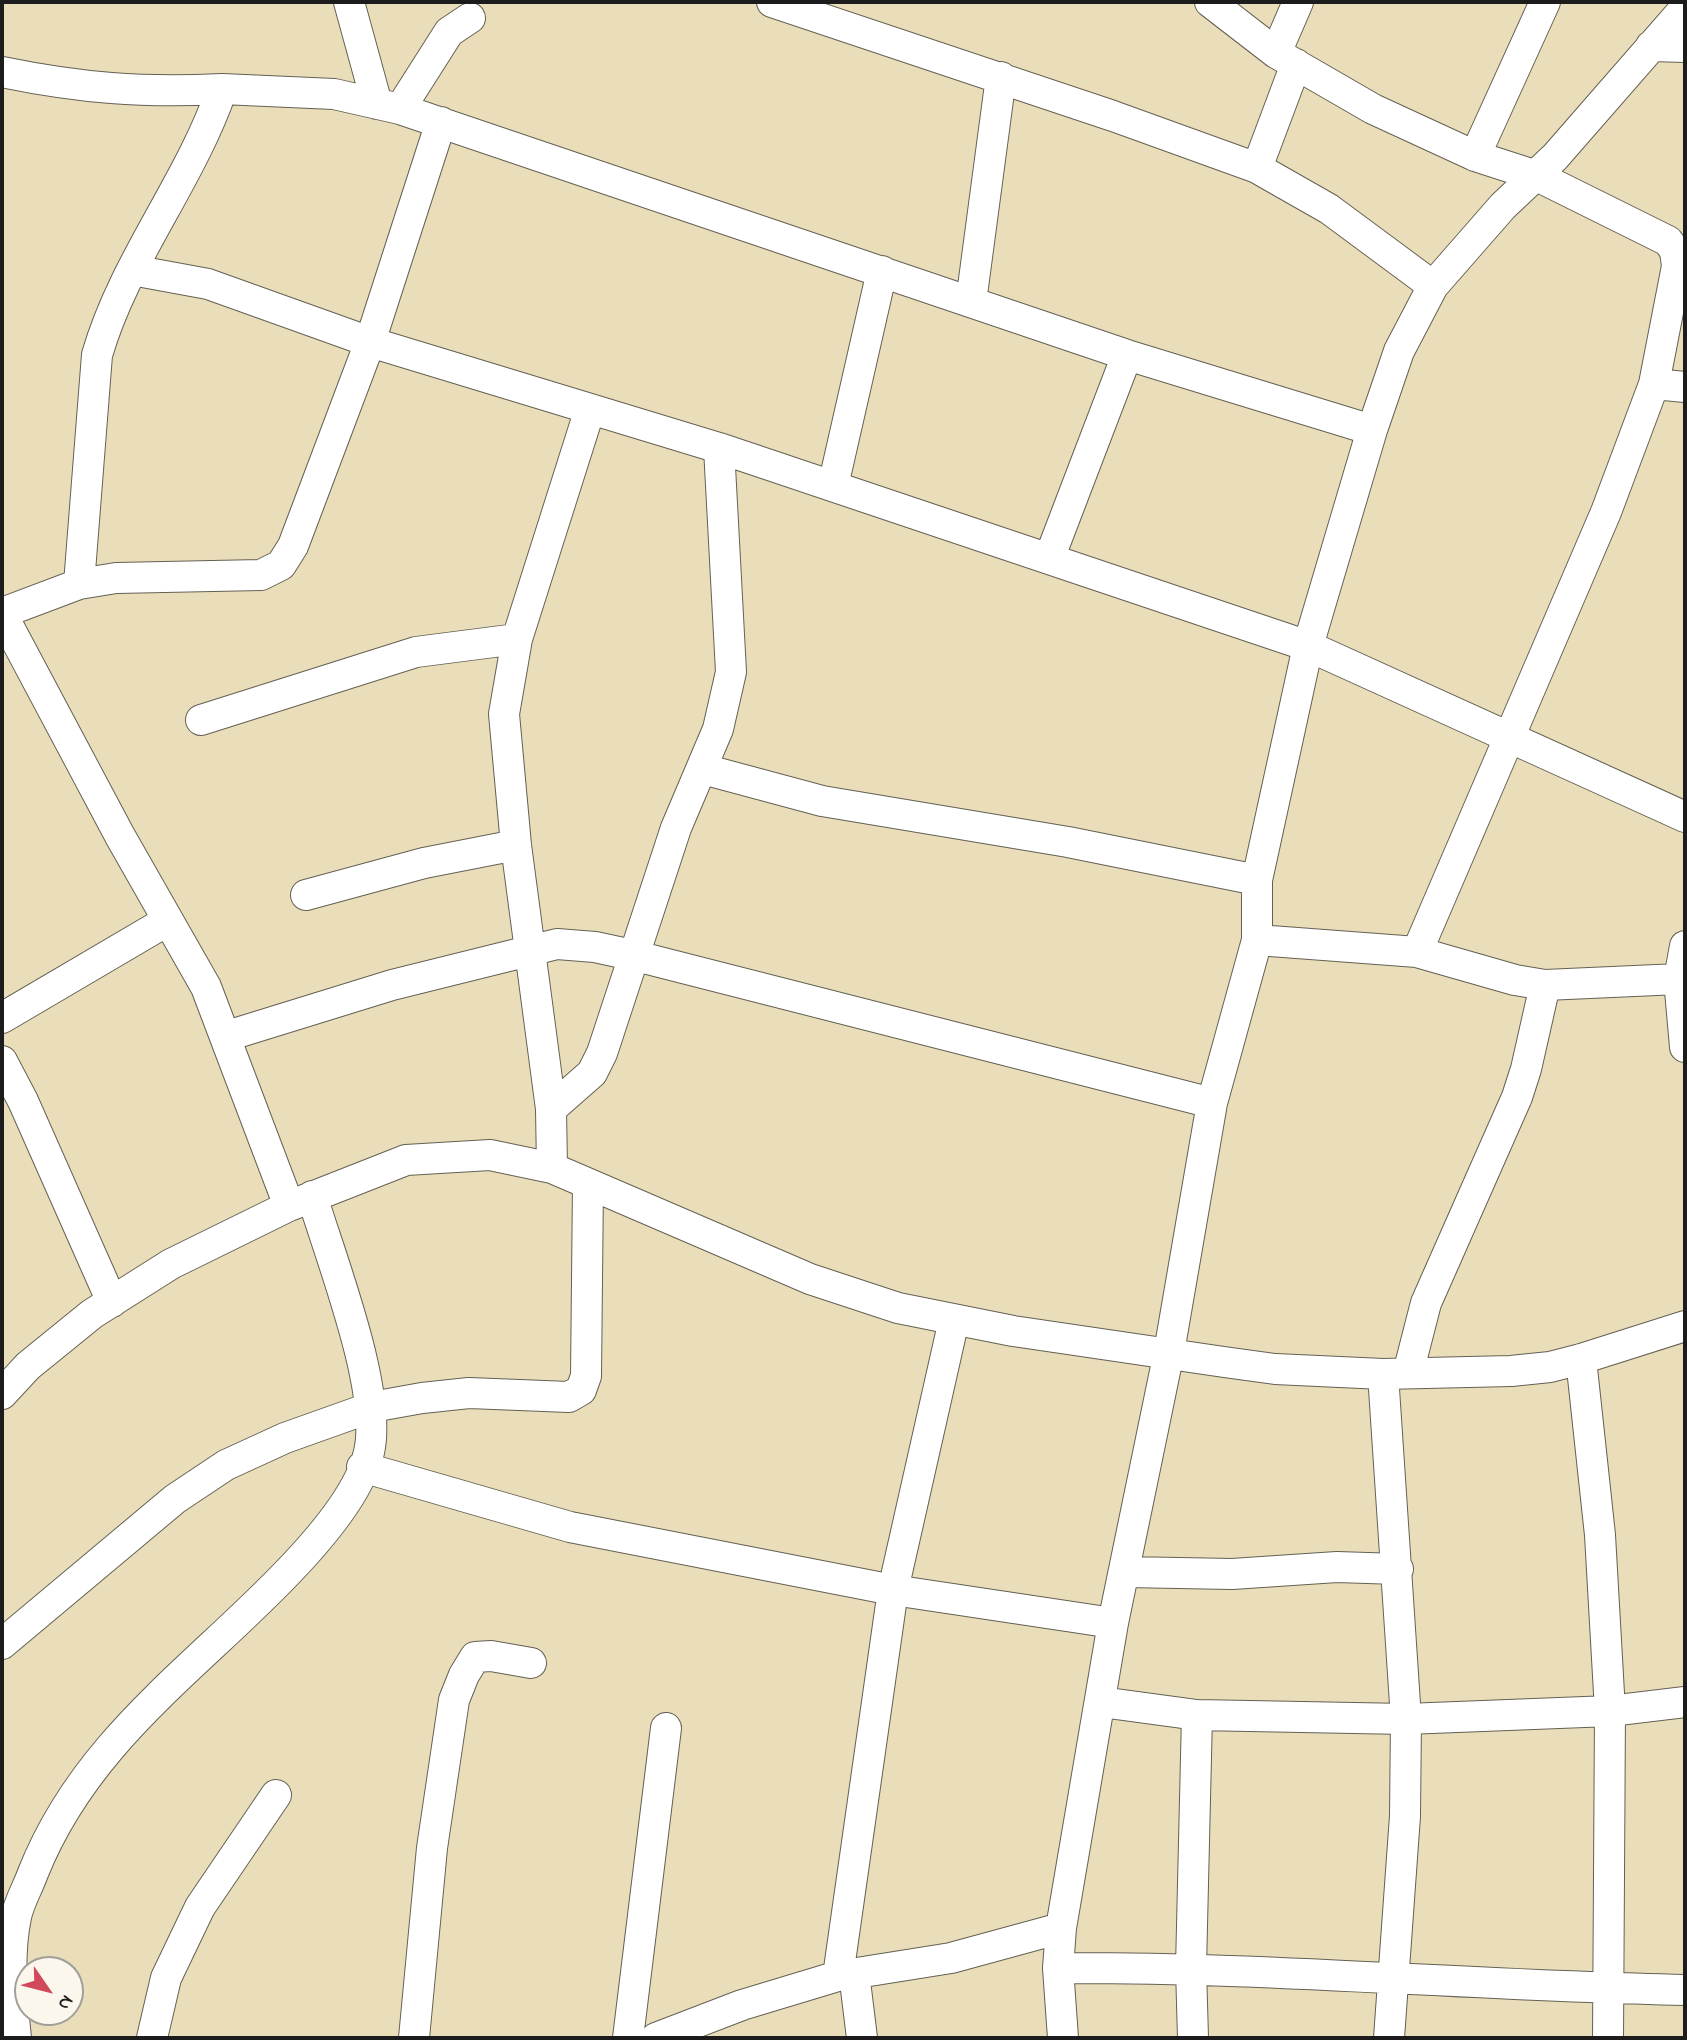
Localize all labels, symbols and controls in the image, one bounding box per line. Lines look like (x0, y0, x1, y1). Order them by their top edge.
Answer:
north arrow (14, 1956, 84, 2026)
text: N (50, 1989, 80, 2015)

